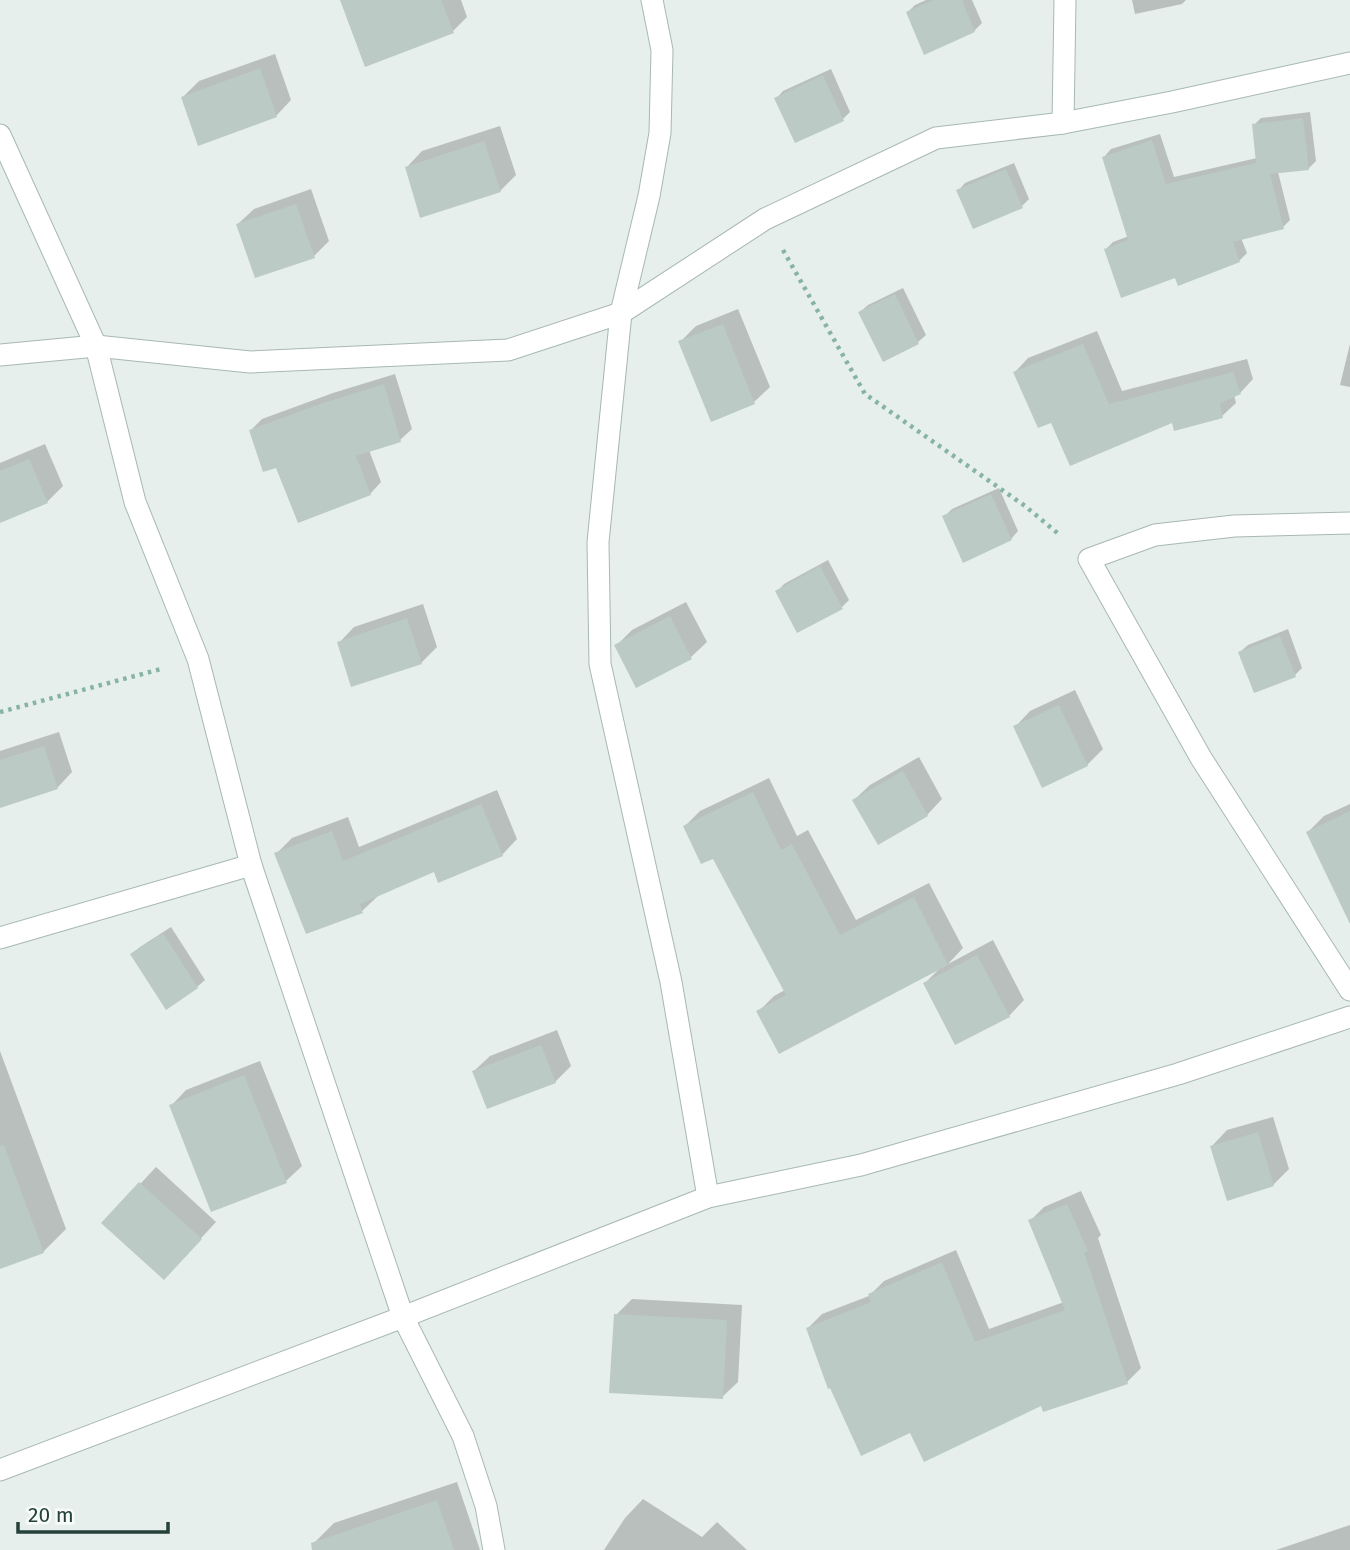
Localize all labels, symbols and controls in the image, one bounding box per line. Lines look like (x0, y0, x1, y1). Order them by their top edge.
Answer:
scale bar (18, 1490, 168, 1534)
text: 20 m (28, 1502, 74, 1528)

